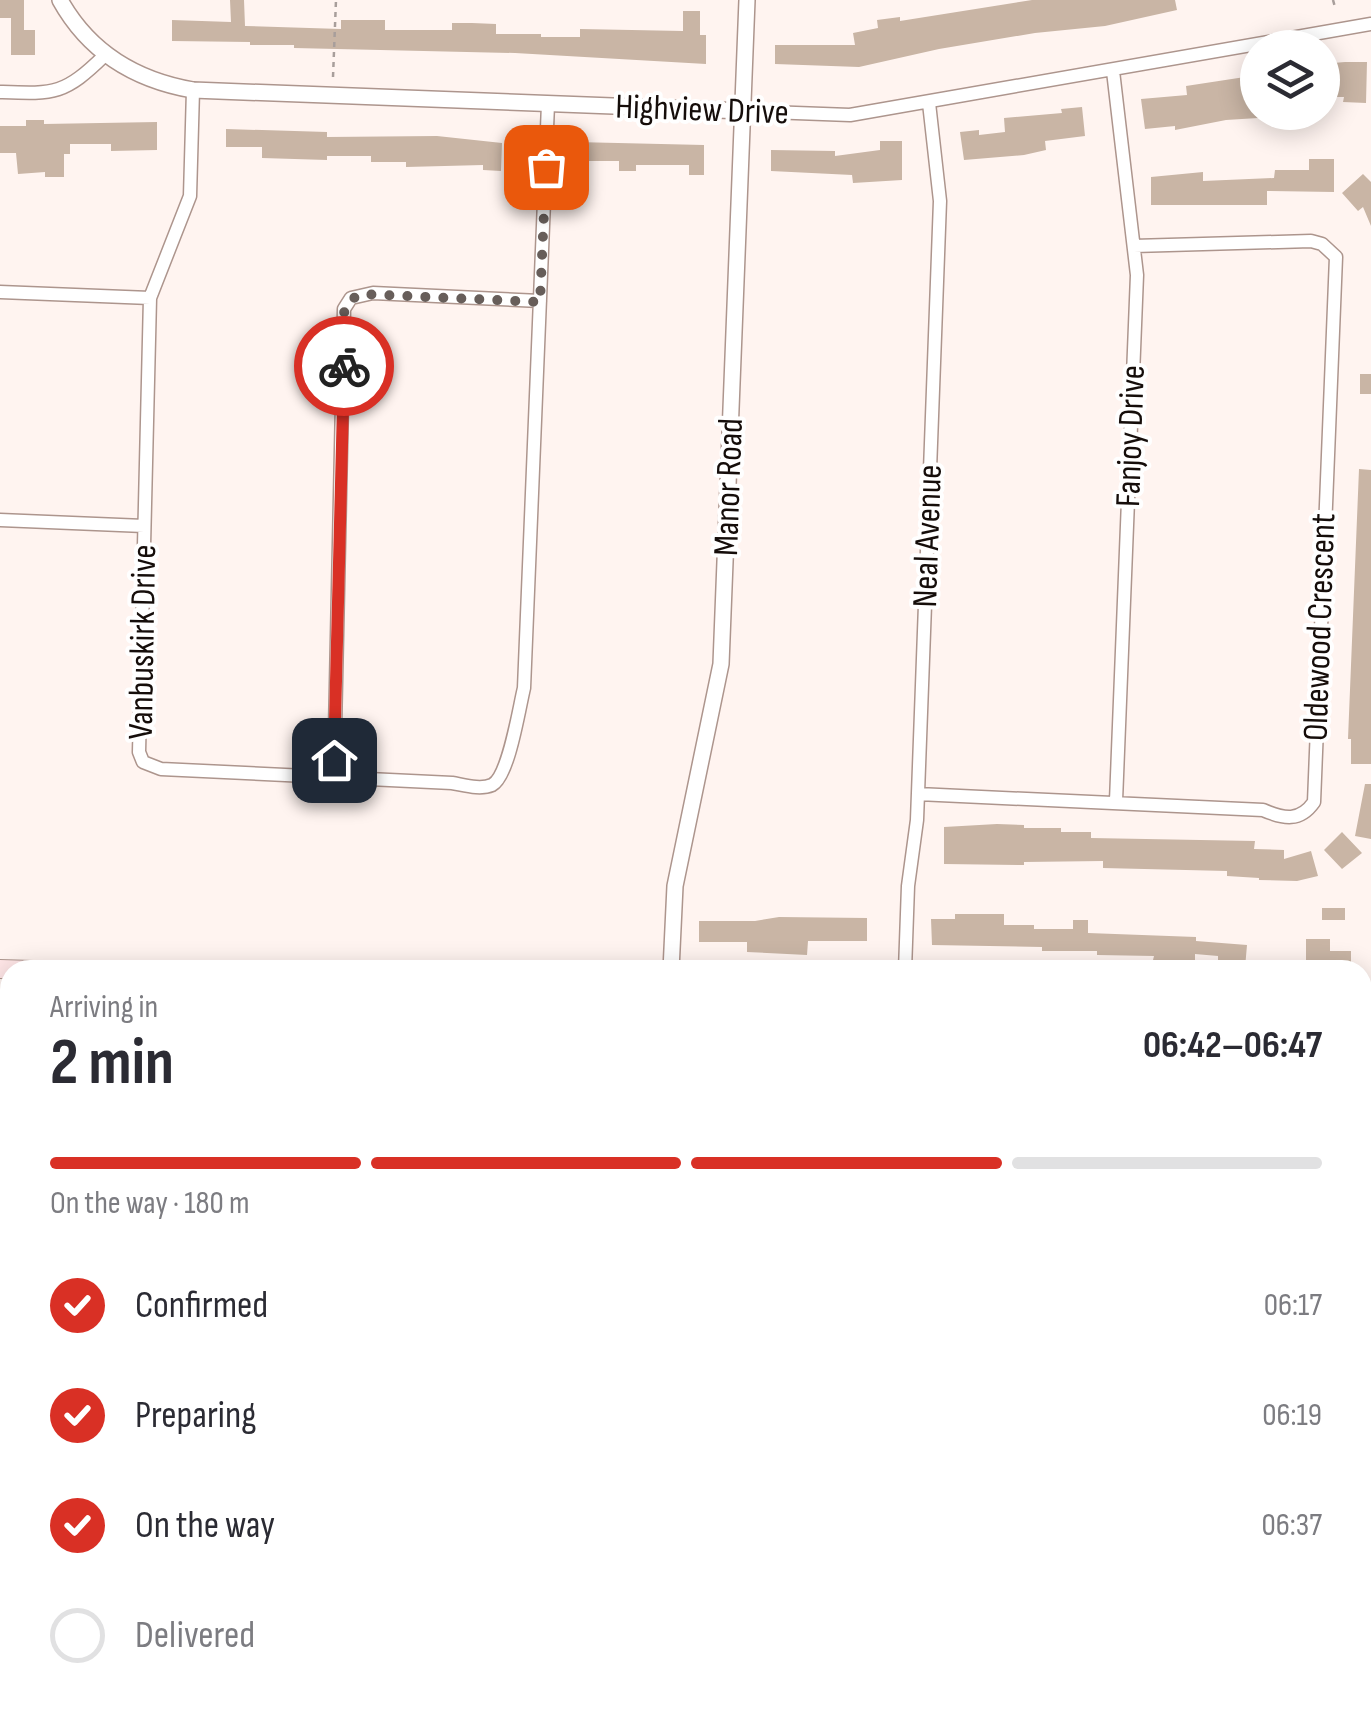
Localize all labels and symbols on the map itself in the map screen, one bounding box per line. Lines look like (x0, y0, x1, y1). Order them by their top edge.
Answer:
street label: Highview Drive (615, 85, 789, 135)
pin (504, 125, 589, 210)
courier (294, 316, 394, 416)
street label: Fanjoy Drive (1107, 364, 1155, 508)
street label: Manor Road (705, 417, 753, 557)
street label: Neal Avenue (904, 464, 952, 608)
street label: Oldewood Crescent (1295, 512, 1345, 742)
street label: Vanbuskirk Drive (120, 544, 166, 740)
pin (292, 718, 377, 803)

